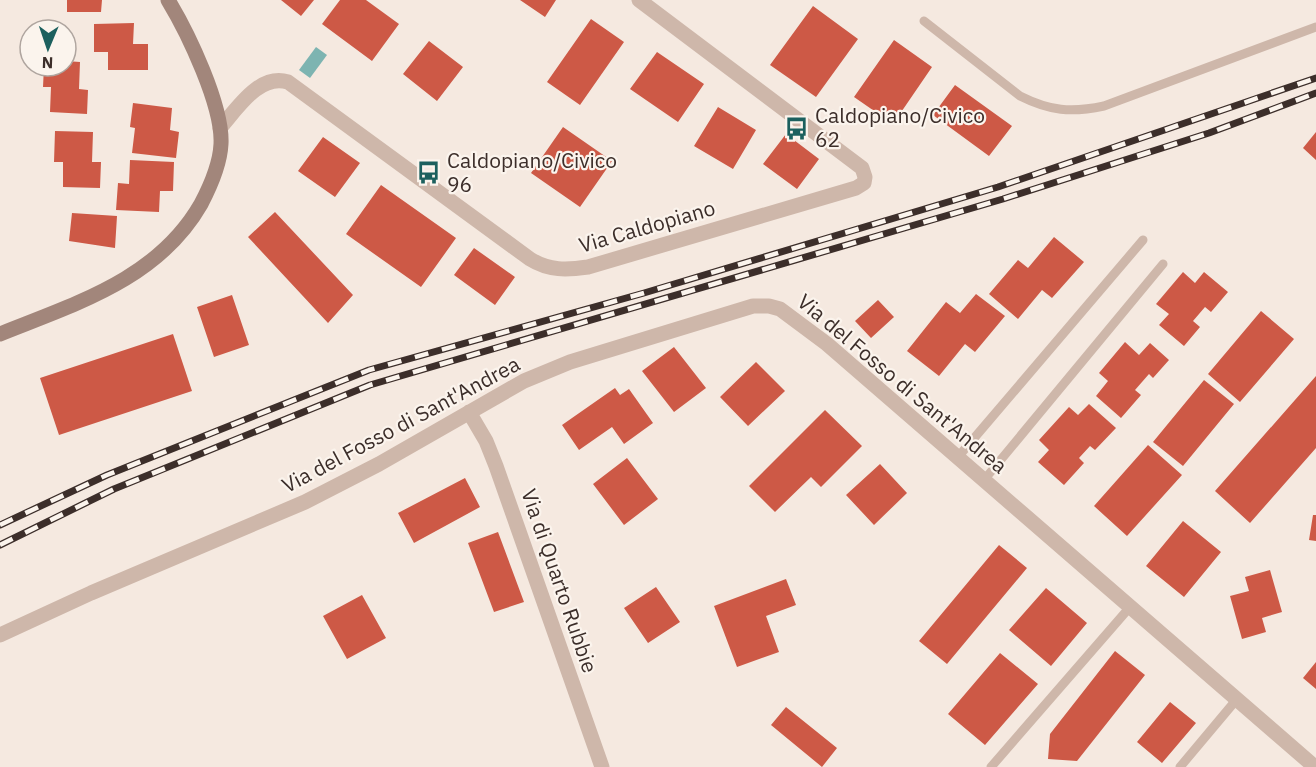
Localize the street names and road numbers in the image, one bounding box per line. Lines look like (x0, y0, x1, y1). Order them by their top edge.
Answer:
street label: Via Caldopiano (575, 193, 718, 259)
street label: Via del Fosso di Sant'Andrea (792, 287, 1013, 479)
street label: Via del Fosso di Sant'Andrea (277, 349, 524, 499)
street label: Via di Quarto Rubbie (515, 485, 605, 676)

